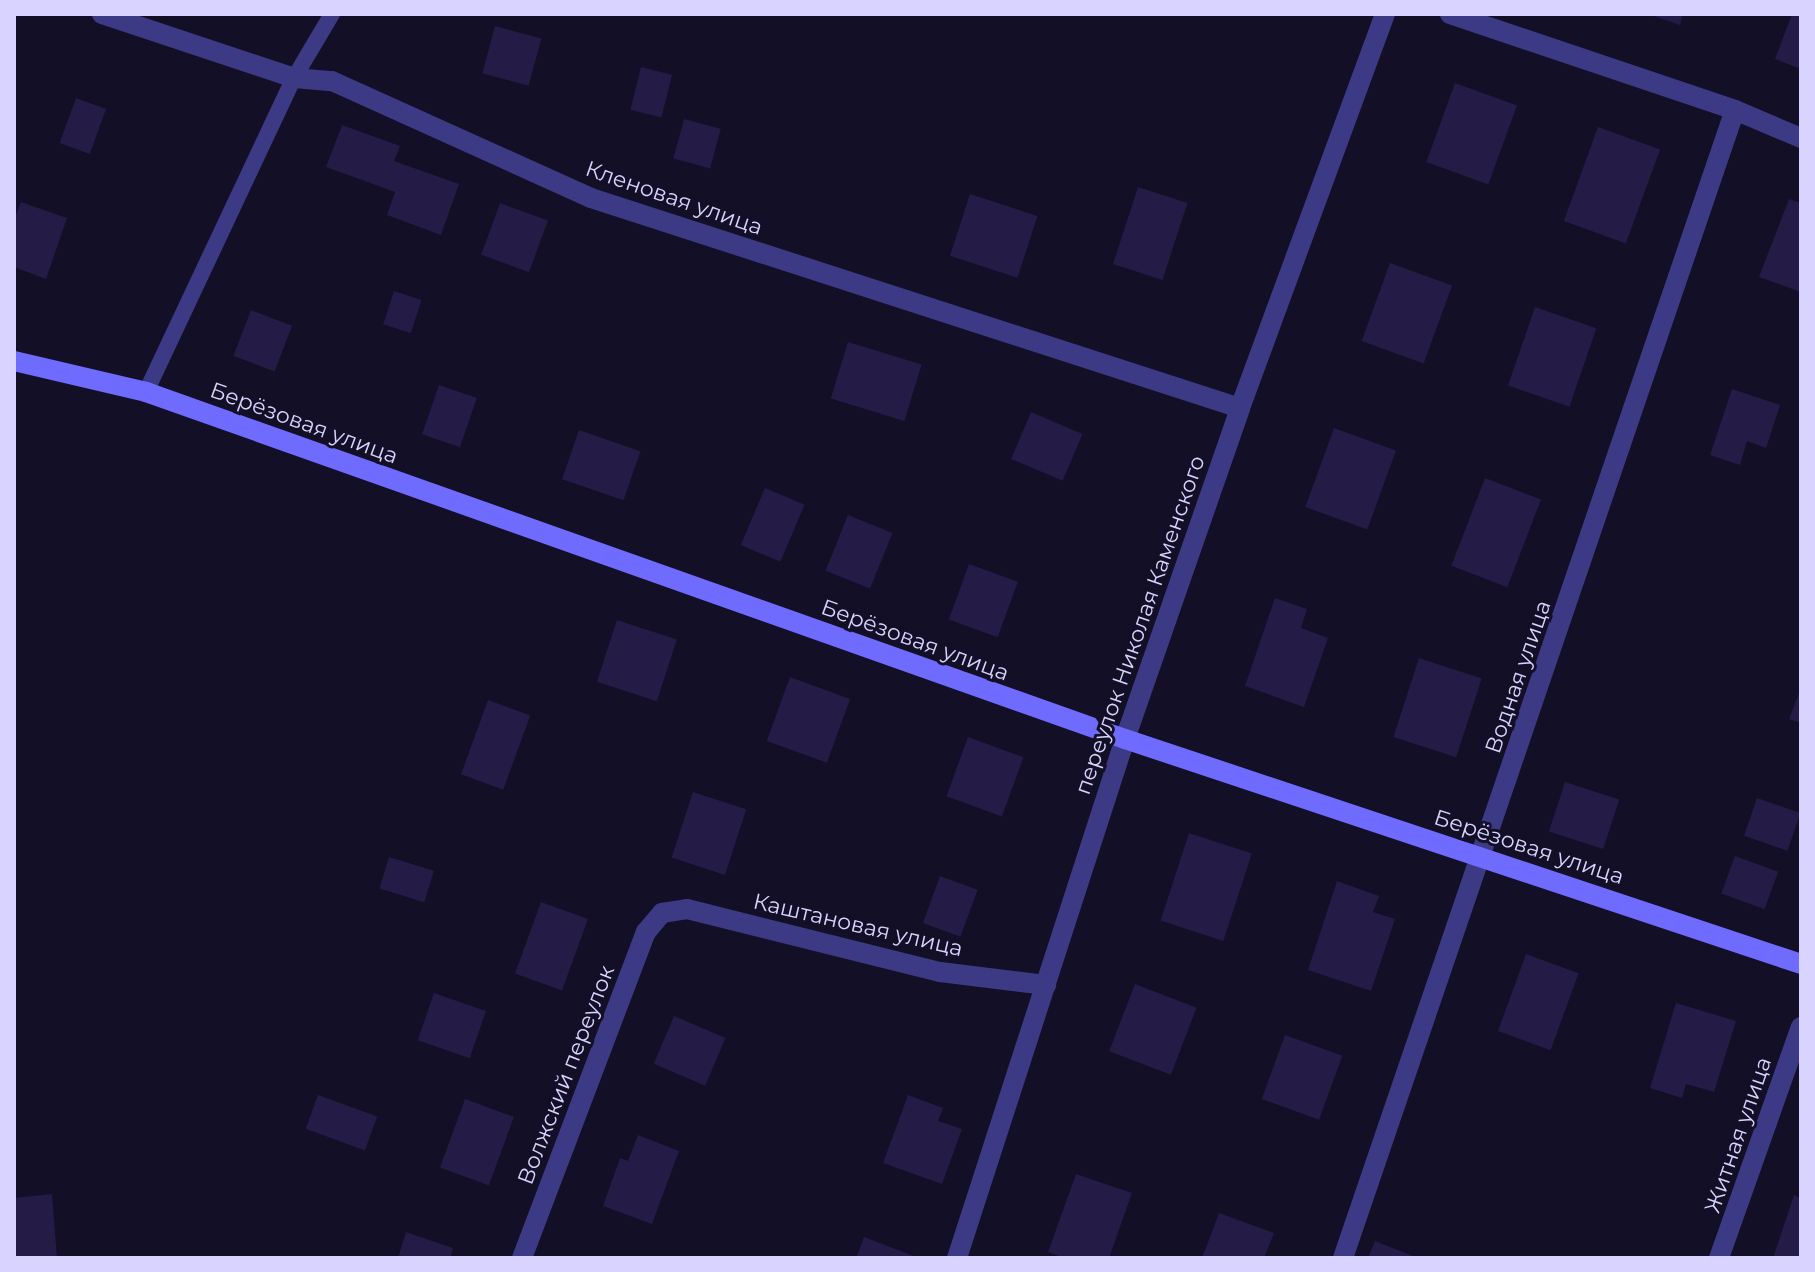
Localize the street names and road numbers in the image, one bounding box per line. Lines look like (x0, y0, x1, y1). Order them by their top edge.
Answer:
street label: Кленовая улица (582, 155, 766, 241)
street label: Берёзовая улица (206, 377, 402, 469)
street label: переулок Николая Каменского (1069, 452, 1211, 798)
street label: Берёзовая улица (817, 594, 1013, 686)
street label: Водная улица (1479, 597, 1557, 757)
street label: Берёзовая улица (1431, 804, 1627, 890)
street label: Каштановая улица (751, 888, 965, 962)
street label: Волжский переулок (512, 962, 620, 1188)
street label: Житная улица (1699, 1054, 1777, 1216)

